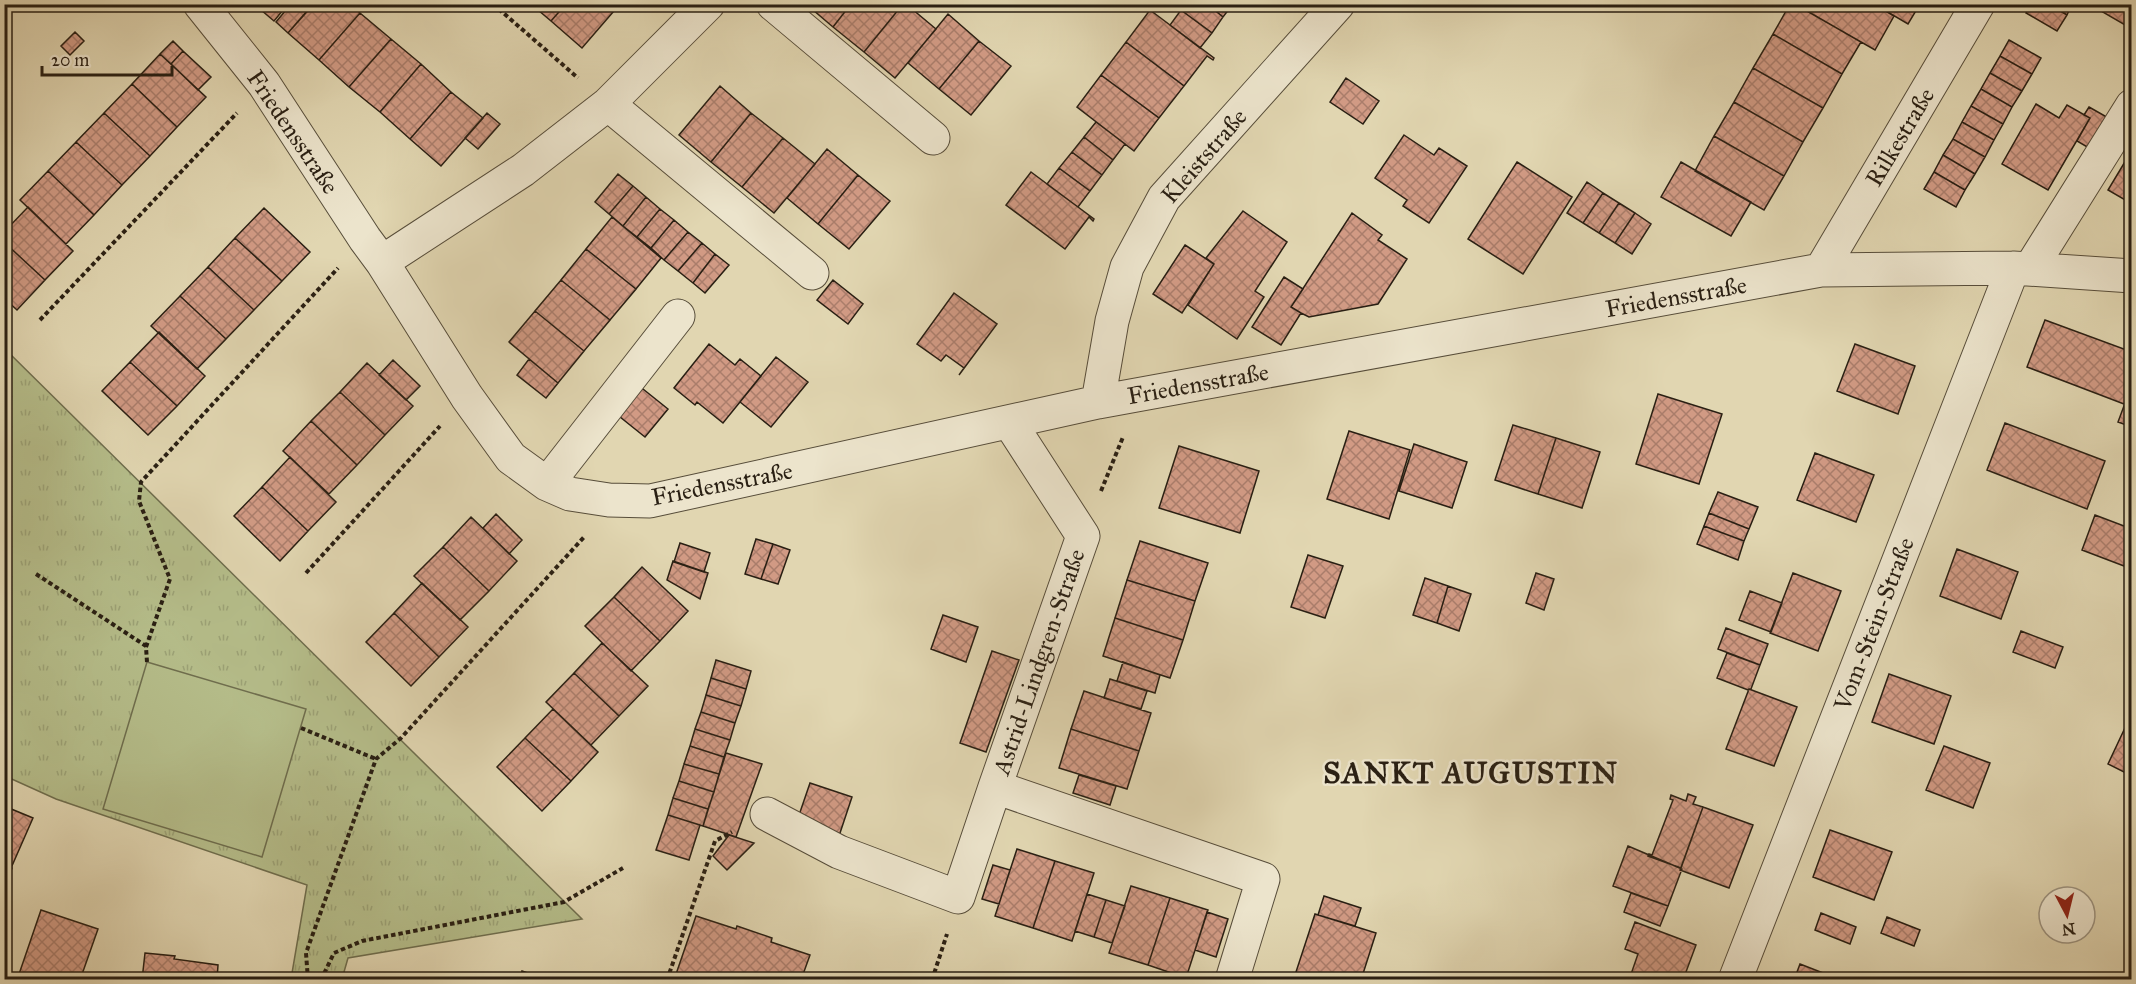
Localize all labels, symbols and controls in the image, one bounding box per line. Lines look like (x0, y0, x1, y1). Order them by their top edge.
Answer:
scale bar (42, 39, 172, 77)
text: 20 m (51, 49, 89, 71)
street label: Friedensstraße (241, 64, 345, 200)
street label: Rilkestraße (1859, 82, 1941, 192)
street label: Kleiststraße (1155, 102, 1253, 210)
street label: Friedensstraße (1603, 270, 1749, 324)
street label: Friedensstraße (1125, 357, 1271, 411)
street label: Friedensstraße (649, 456, 795, 512)
street label: Vom-Stein-Straße (1827, 533, 1921, 716)
street label: Astrid-Lindgren-Straße (986, 545, 1092, 780)
district label: SANKT AUGUSTIN (1323, 755, 1619, 791)
north arrow (2037, 885, 2097, 945)
text: N (2060, 919, 2077, 940)

